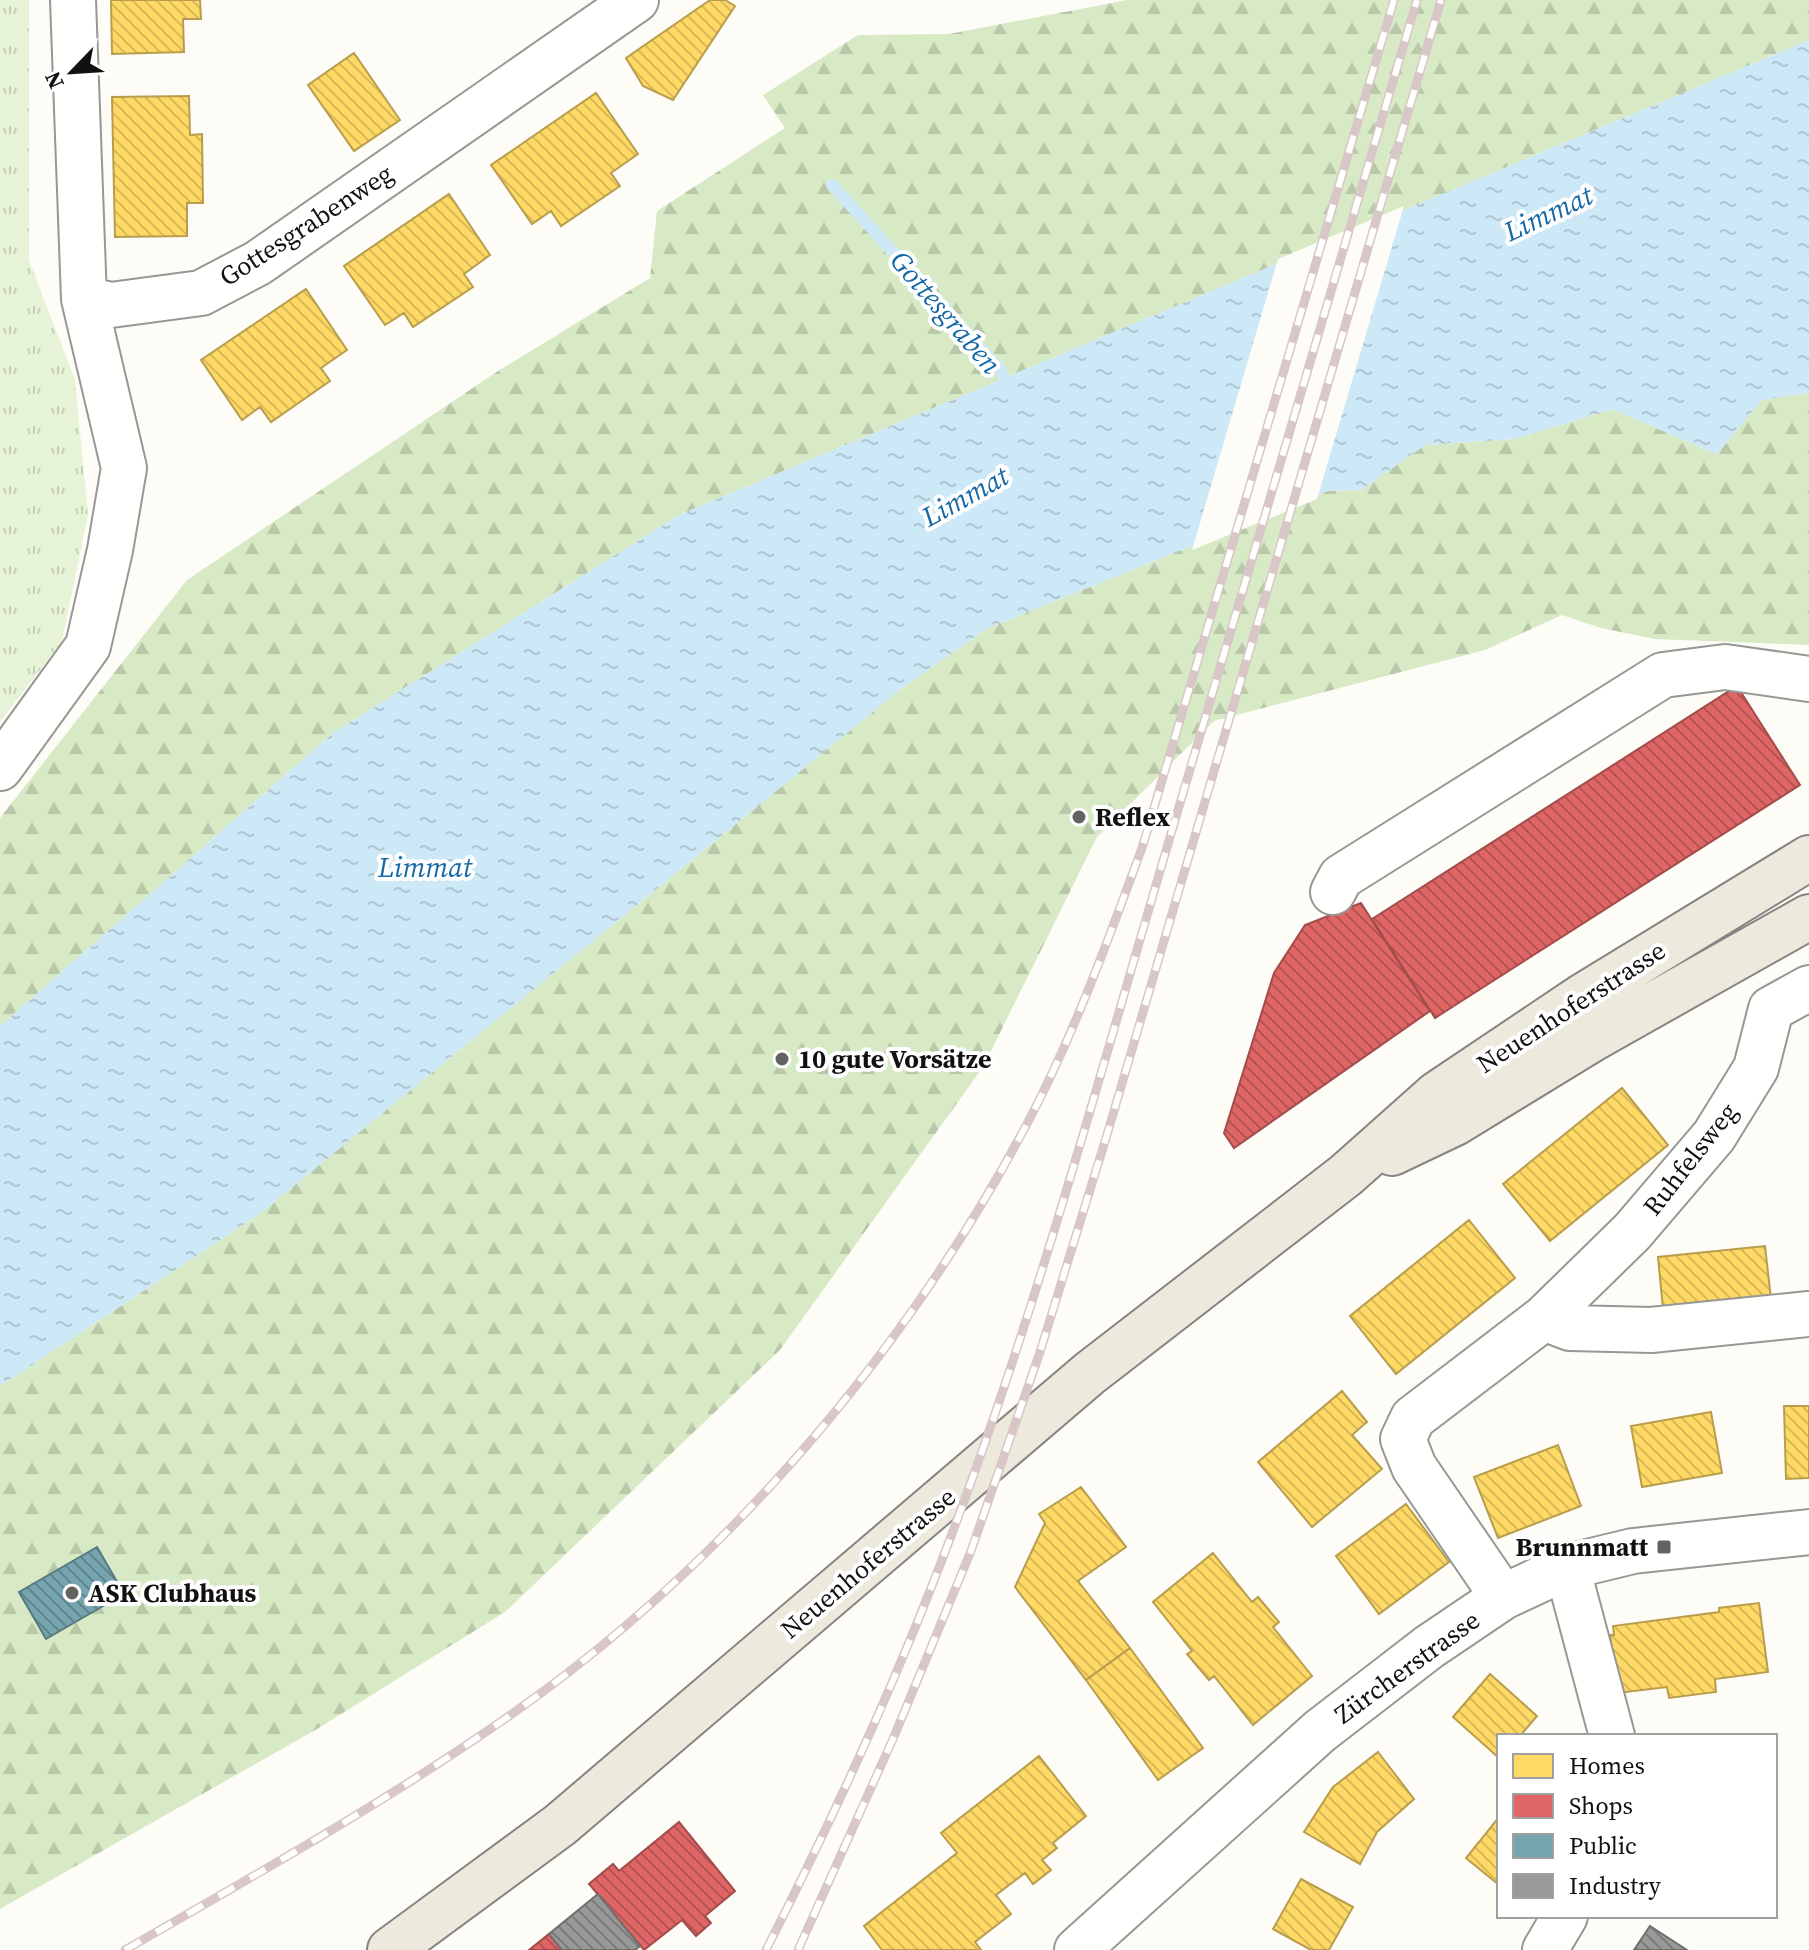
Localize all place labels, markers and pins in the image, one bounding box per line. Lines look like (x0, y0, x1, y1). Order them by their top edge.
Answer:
place label: Reflex (1095, 799, 1171, 835)
marker: Reflex (1070, 808, 1088, 826)
place label: 10 gute Vorsätze (798, 1041, 991, 1077)
marker: 10 gute Vorsätze (773, 1050, 791, 1068)
place label: Brunnmatt (1515, 1529, 1649, 1565)
marker: Brunnmatt (1655, 1538, 1673, 1556)
place label: ASK Clubhaus (88, 1575, 257, 1611)
marker: ASK Clubhaus (63, 1584, 81, 1602)

